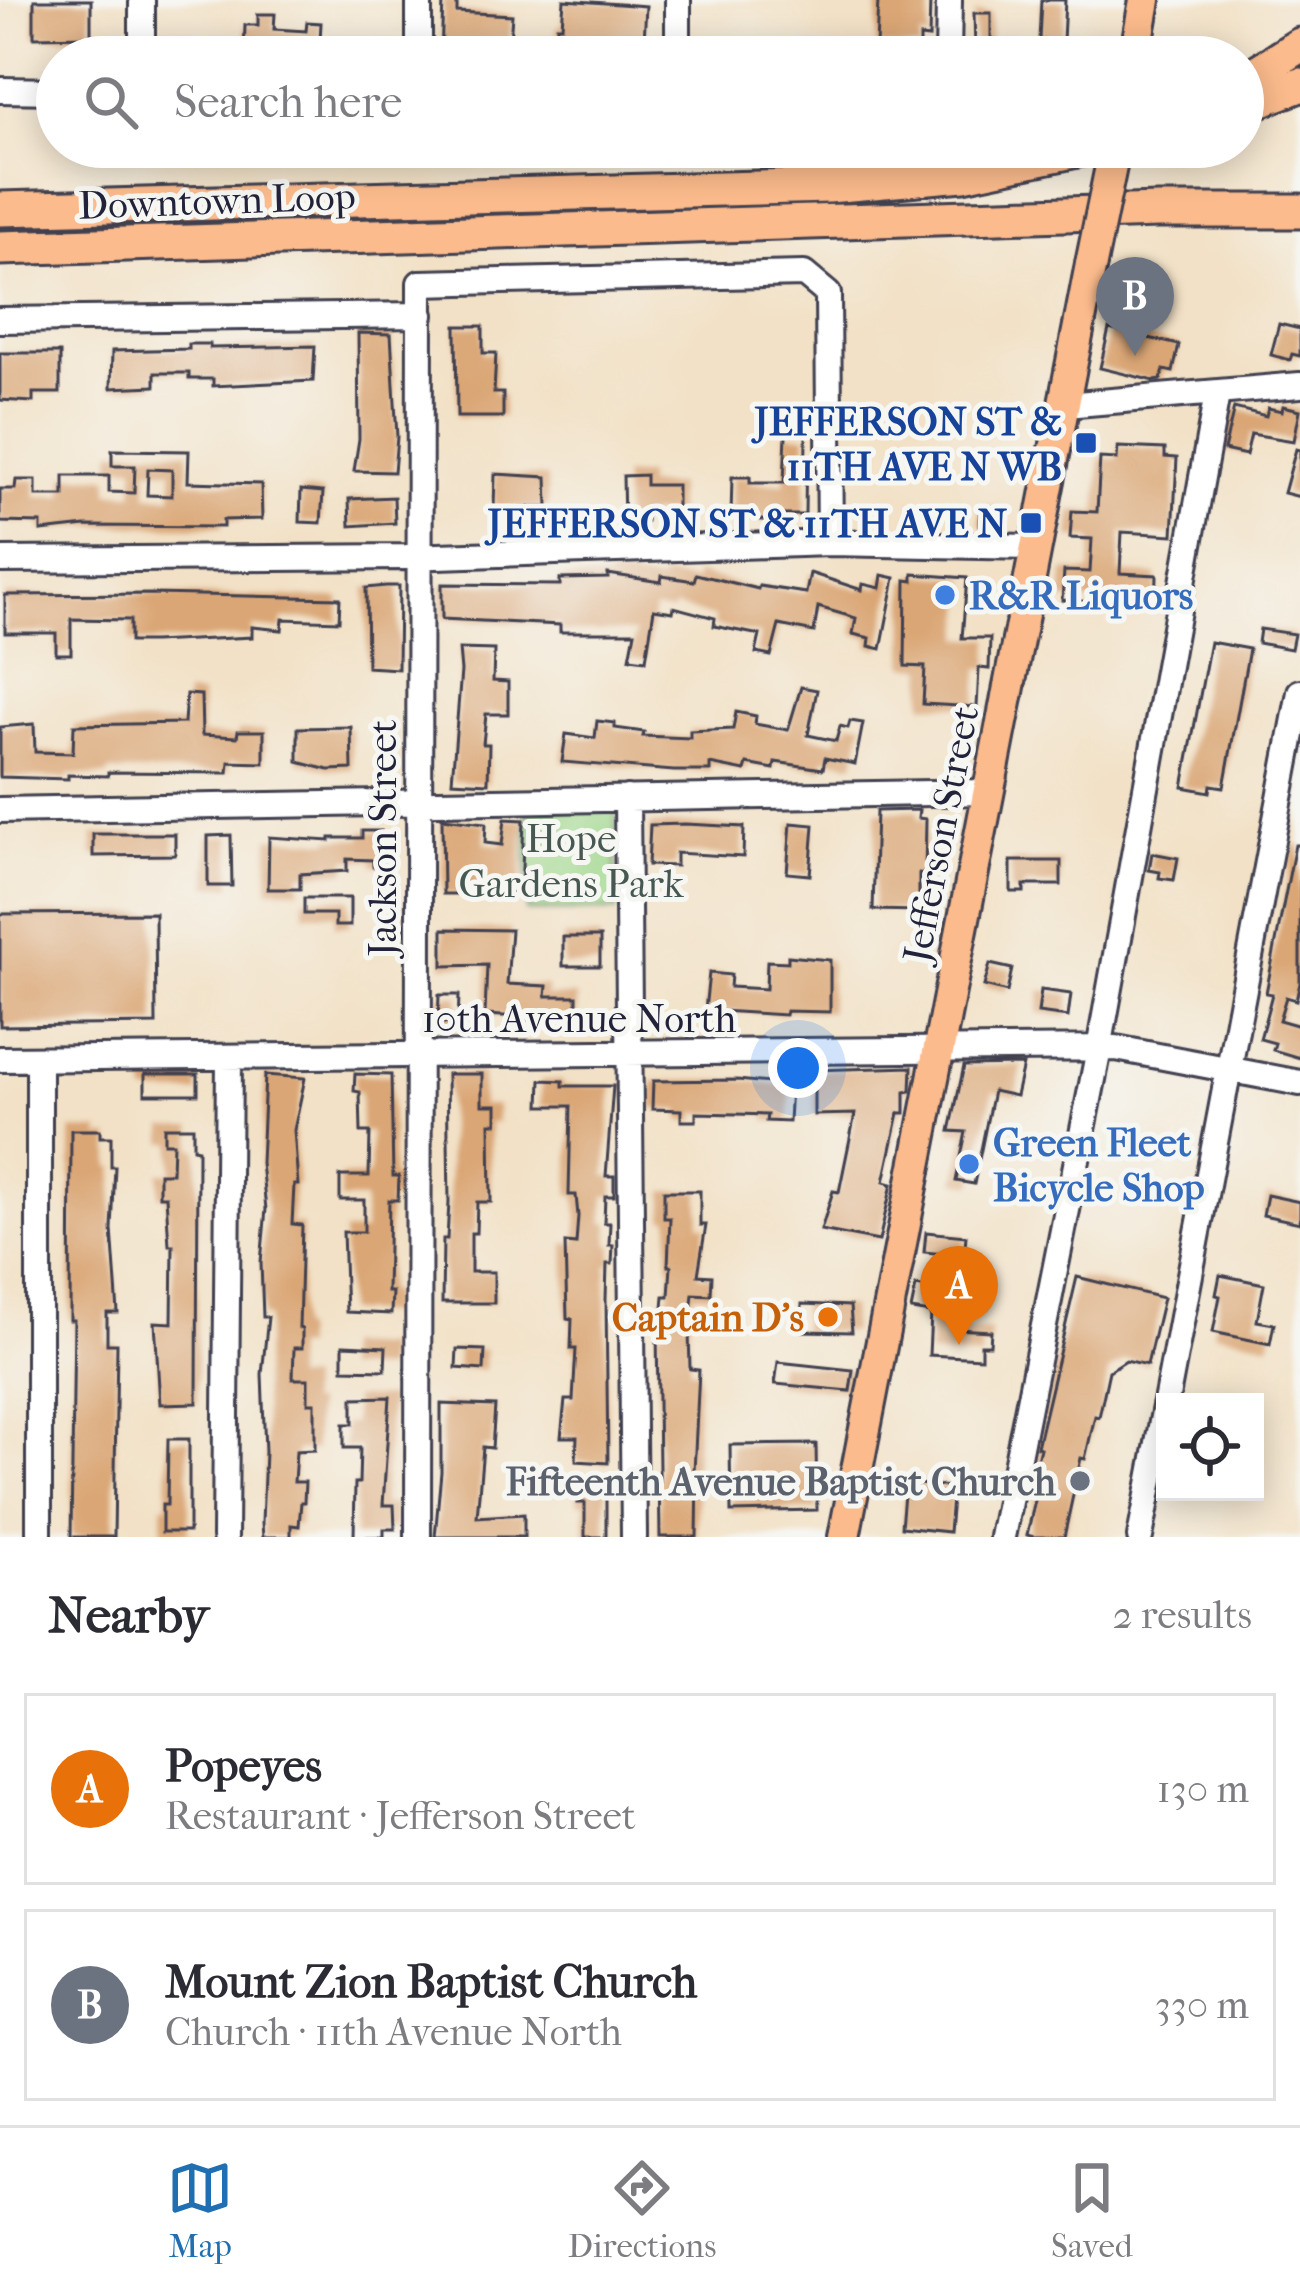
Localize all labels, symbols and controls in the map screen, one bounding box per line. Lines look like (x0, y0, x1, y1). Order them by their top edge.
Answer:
search box (36, 36, 1264, 168)
icon: search (78, 69, 144, 135)
text: Search here (174, 76, 402, 129)
street label: Downtown Loop (78, 173, 357, 229)
pin: B (1096, 257, 1174, 356)
place label: JEFFERSON ST & 11TH AVE N WB (750, 399, 1062, 490)
marker: JEFFERSON ST & 11TH AVE N WB (1073, 430, 1099, 456)
place label: JEFFERSON ST & 11TH AVE N (484, 501, 1007, 547)
marker: JEFFERSON ST & 11TH AVE N (1018, 510, 1044, 536)
place label: R&R Liquors (969, 573, 1193, 619)
marker: R&R Liquors (932, 582, 958, 608)
street label: Jefferson Street (893, 702, 988, 969)
street label: Jackson Street (360, 720, 406, 959)
park label: Hope Gardens Park (458, 816, 685, 907)
street label: 10th Avenue North (422, 996, 736, 1042)
your location (768, 1038, 828, 1098)
place label: Green Fleet Bicycle Shop (993, 1120, 1205, 1211)
marker: Green Fleet Bicycle Shop (956, 1151, 982, 1177)
pin: A (920, 1246, 998, 1345)
place label: Captain D's (612, 1295, 804, 1341)
marker: Captain D's (815, 1304, 841, 1330)
map controls (1156, 1393, 1264, 1501)
button: locate (1156, 1393, 1264, 1501)
place label: Fifteenth Avenue Baptist Church (506, 1459, 1057, 1505)
marker: Fifteenth Avenue Baptist Church (1067, 1468, 1093, 1494)
text: Nearby (48, 1585, 209, 1645)
text: 2 results (1113, 1592, 1252, 1638)
text: Popeyes (165, 1740, 322, 1793)
text: A (77, 1766, 103, 1812)
text: 130 m (1157, 1766, 1249, 1812)
text: Restaurant · Jefferson Street (165, 1793, 636, 1839)
text: Mount Zion Baptist Church (165, 1956, 697, 2009)
text: B (77, 1982, 103, 2028)
text: 330 m (1155, 1982, 1249, 2028)
text: Church · 11th Avenue North (165, 2009, 622, 2055)
tab: Map (167, 2155, 233, 2266)
tab: Directions (568, 2155, 716, 2266)
tab: Saved (1051, 2155, 1133, 2266)

